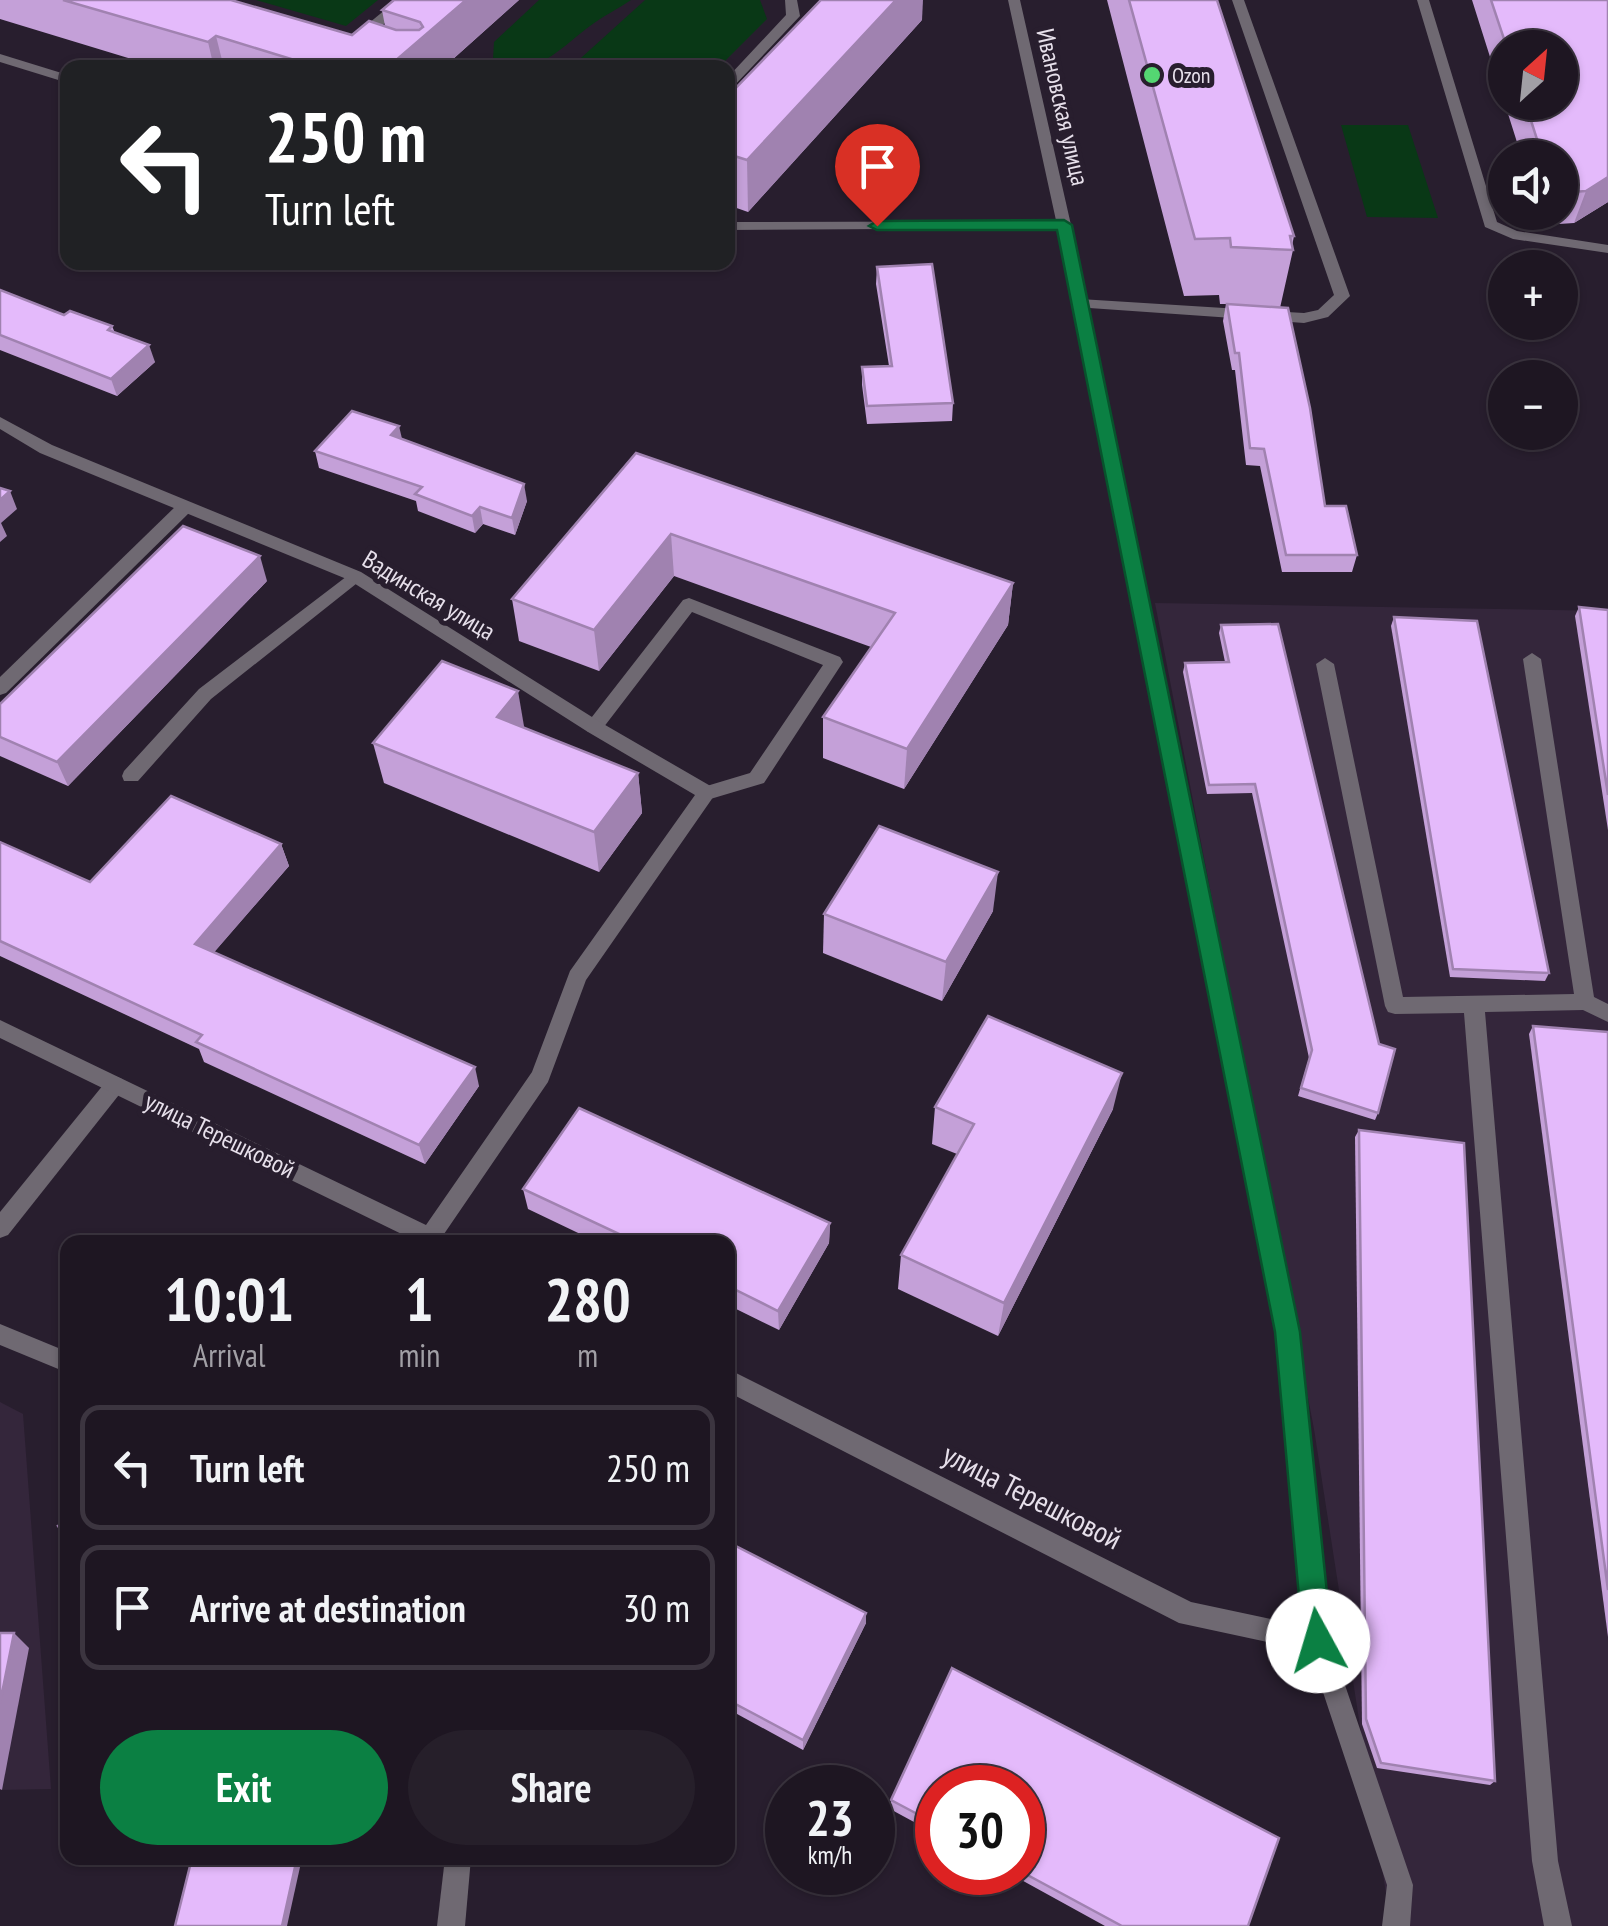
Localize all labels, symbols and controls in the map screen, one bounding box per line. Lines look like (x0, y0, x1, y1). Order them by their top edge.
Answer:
street label: Ивановская улица (1029, 25, 1097, 189)
north arrow (1488, 30, 1578, 120)
map controls (1488, 30, 1578, 450)
place label: Ozon (1172, 61, 1211, 89)
marker: Ozon (1141, 64, 1163, 86)
text: 250 m (265, 91, 426, 181)
icon: left (100, 100, 230, 230)
pin (835, 124, 920, 227)
icon: arrive (850, 139, 905, 194)
button: sound (1488, 140, 1578, 230)
text: Turn left (265, 179, 395, 237)
button: + (1488, 250, 1578, 340)
button: − (1488, 360, 1578, 450)
street label: Вадинская улица (357, 543, 501, 647)
street label: улица Терешковой (140, 1085, 300, 1185)
text: 10:01 (164, 1260, 294, 1338)
text: 1 (405, 1260, 434, 1338)
text: 280 (545, 1260, 631, 1338)
text: Arrival (193, 1334, 265, 1376)
text: min (398, 1334, 440, 1376)
text: m (577, 1334, 598, 1376)
street label: улица Терешковой (937, 1434, 1129, 1557)
icon: left (105, 1440, 160, 1495)
text: Turn left (190, 1443, 304, 1492)
text: 250 m (606, 1443, 690, 1492)
icon: arrive (105, 1580, 160, 1635)
text: Arrive at destination (190, 1583, 466, 1632)
text: 30 m (623, 1583, 690, 1632)
position arrow (1266, 1589, 1370, 1693)
button: Exit (100, 1730, 388, 1845)
button: Share (408, 1730, 695, 1845)
speed limit sign: 30 (915, 1765, 1045, 1895)
text: 23 (806, 1785, 854, 1850)
text: km/h (808, 1839, 852, 1871)

